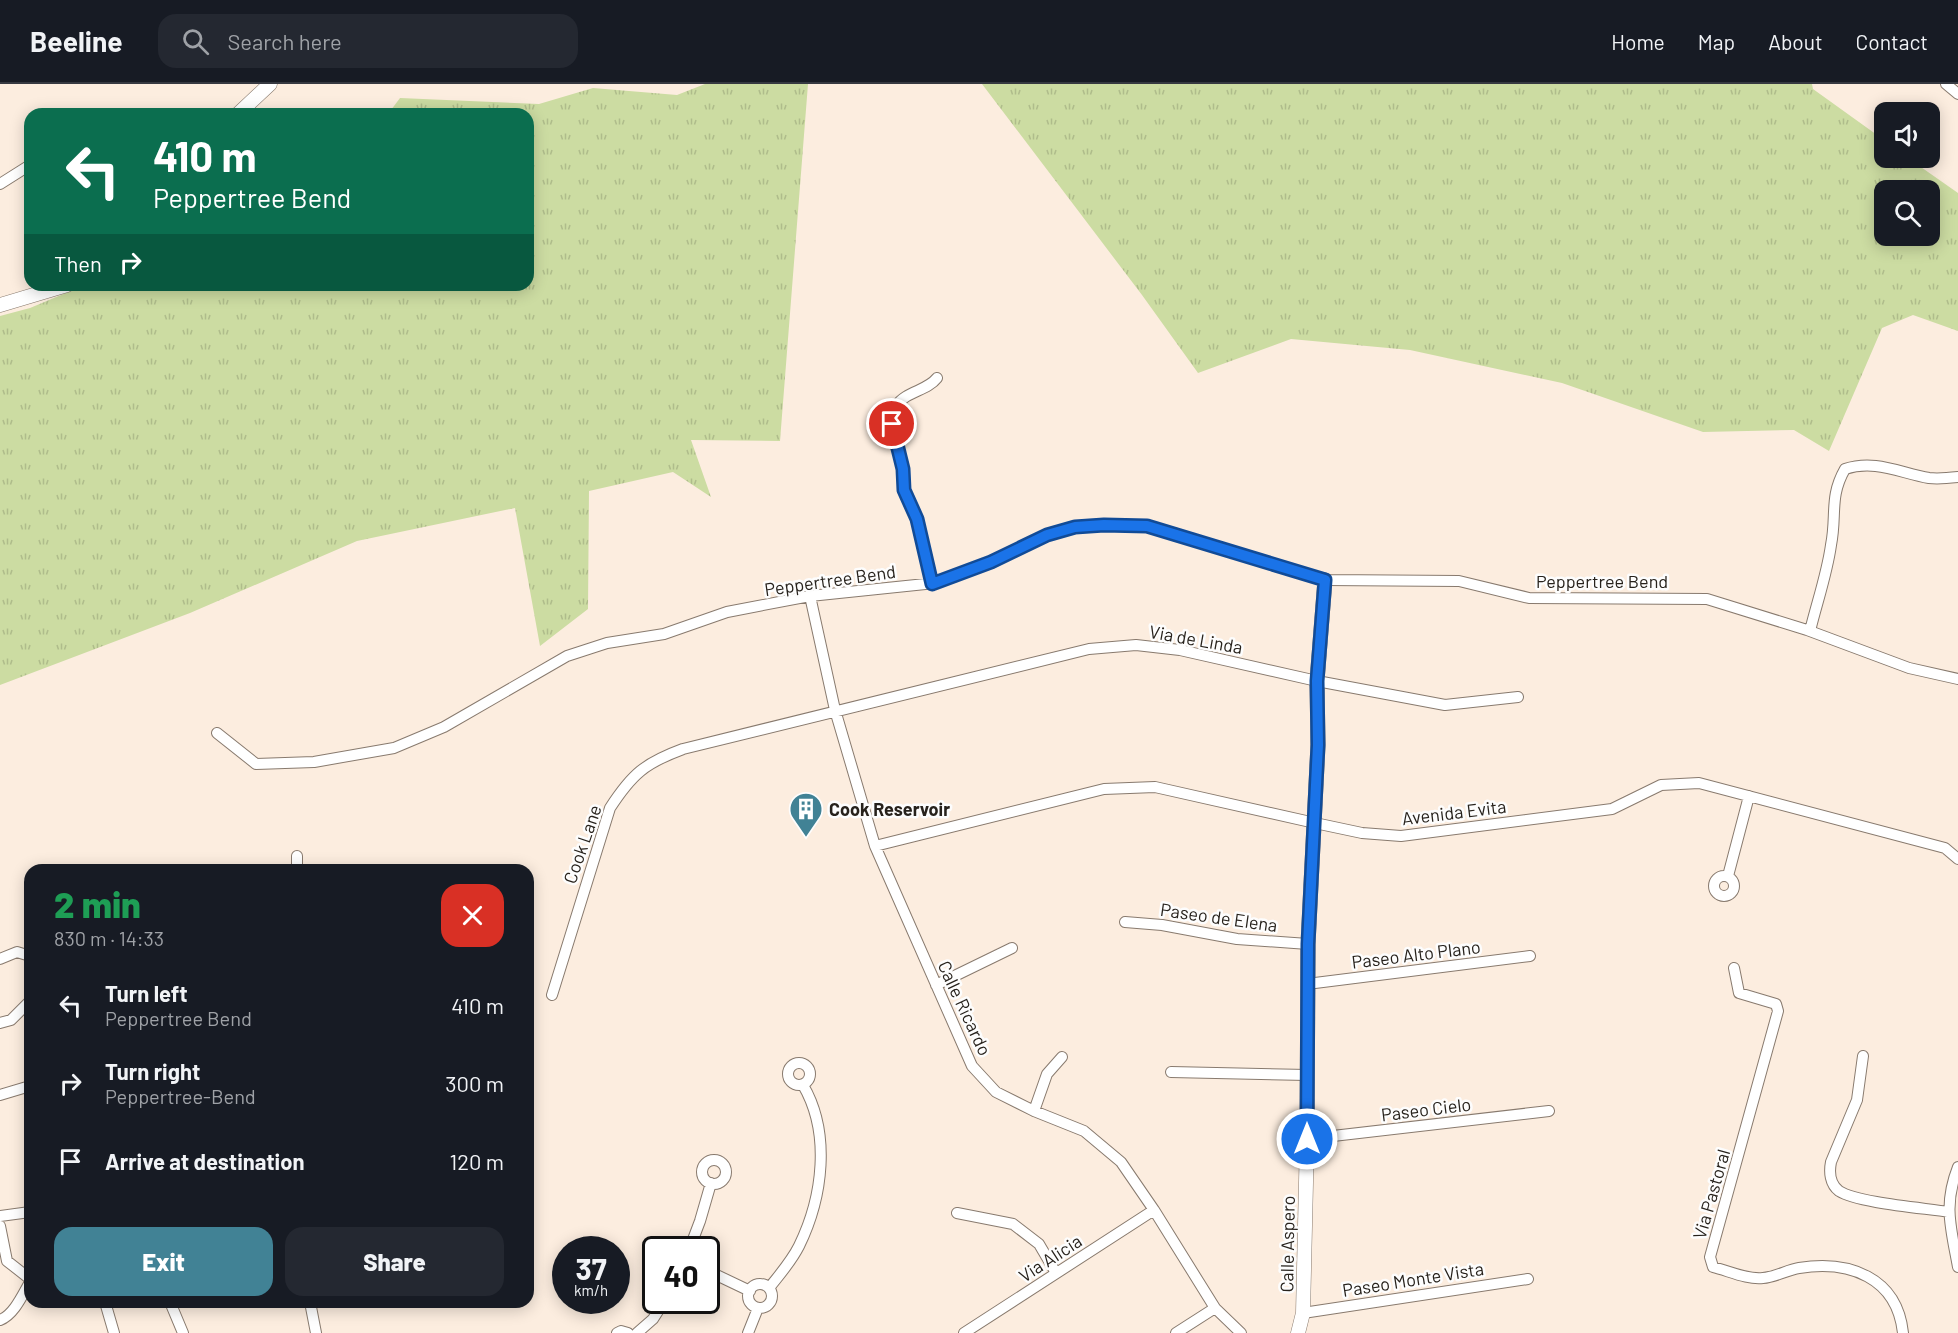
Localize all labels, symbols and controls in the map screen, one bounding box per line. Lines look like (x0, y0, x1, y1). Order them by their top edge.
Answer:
search box (158, 14, 578, 68)
text: Beeline (30, 24, 122, 58)
icon: search (179, 25, 212, 58)
text: Search here (227, 28, 342, 54)
text: Home (1611, 29, 1665, 54)
text: Map (1698, 29, 1735, 54)
text: About (1768, 29, 1823, 54)
text: Contact (1856, 29, 1928, 54)
map controls (1874, 102, 1940, 246)
button: sound (1874, 102, 1940, 168)
text: 410 m (153, 130, 257, 180)
icon: left (54, 132, 132, 210)
button: search (1874, 180, 1940, 246)
text: Peppertree Bend (153, 181, 351, 213)
icon: right (114, 246, 147, 279)
text: Then (54, 250, 102, 276)
pin (866, 398, 917, 449)
icon: arrive (875, 407, 908, 440)
street label: Peppertree Bend (763, 560, 897, 600)
street label: Peppertree Bend (1536, 570, 1668, 592)
street label: Via de Linda (1148, 620, 1244, 658)
building icon: Cook Reservoir (788, 791, 824, 838)
street label: Avenida Evita (1401, 795, 1507, 829)
place label: Cook Reservoir (829, 798, 950, 820)
street label: Cook Lane (558, 802, 606, 886)
text: 2 min (54, 882, 141, 925)
button: close (441, 884, 504, 947)
street label: Paseo de Elena (1159, 898, 1279, 936)
text: 830 m · 14:33 (54, 926, 164, 950)
street label: Paseo Alto Plano (1350, 935, 1482, 973)
street label: Calle Ricardo (934, 957, 996, 1059)
text: Turn left (105, 980, 188, 1006)
icon: left (54, 989, 87, 1022)
text: 410 m (451, 992, 504, 1018)
text: Peppertree Bend (105, 1006, 252, 1030)
text: Turn right (105, 1058, 200, 1084)
icon: right (54, 1067, 87, 1100)
text: 300 m (445, 1070, 504, 1096)
text: Peppertree-Bend (105, 1084, 256, 1108)
street label: Paseo Cielo (1380, 1093, 1472, 1125)
position arrow (1275, 1107, 1339, 1171)
icon: arrive (54, 1145, 87, 1178)
street label: Via Pastoral (1688, 1147, 1734, 1241)
text: Arrive at destination (105, 1148, 304, 1174)
text: 120 m (449, 1148, 504, 1174)
street label: Calle Aspero (1275, 1195, 1299, 1293)
button: Exit (54, 1227, 273, 1296)
button: Share (285, 1227, 504, 1296)
street label: Via Alicia (1014, 1229, 1086, 1287)
speed limit sign: 40 (642, 1236, 720, 1314)
text: 37 (575, 1250, 607, 1286)
street label: Paseo Monte Vista (1341, 1257, 1485, 1301)
text: km/h (574, 1281, 608, 1299)

